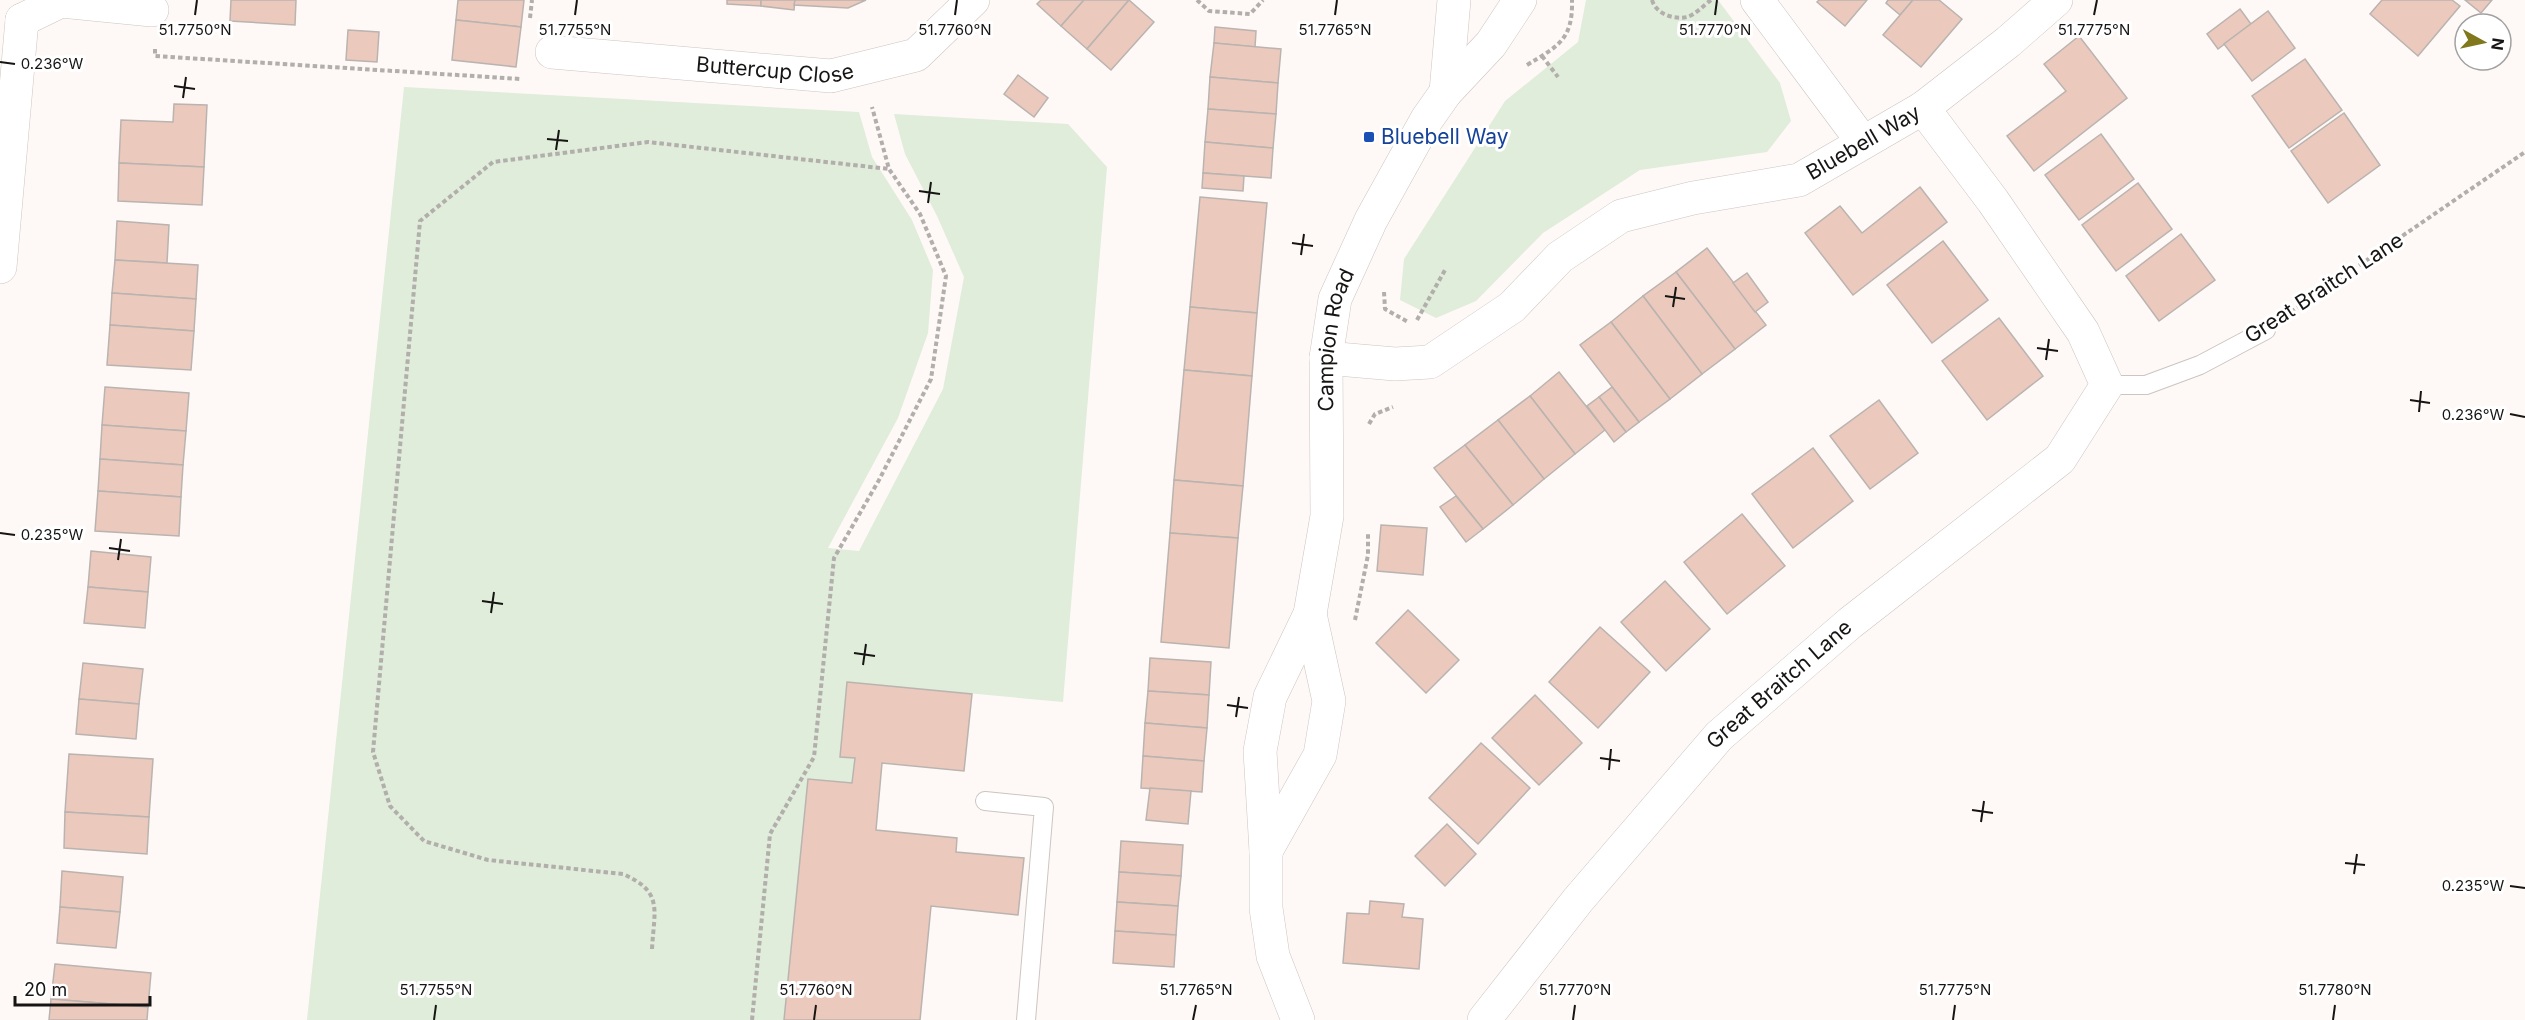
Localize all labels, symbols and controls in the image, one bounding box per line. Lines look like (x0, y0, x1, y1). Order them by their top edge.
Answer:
north arrow (2453, 12, 2513, 72)
text: 51.7750°N (158, 20, 232, 39)
text: 51.7755°N (539, 20, 611, 39)
text: 51.7760°N (918, 20, 992, 39)
text: 51.7765°N (1299, 20, 1371, 39)
text: 51.7770°N (1679, 20, 1751, 39)
text: 51.7775°N (2058, 20, 2130, 39)
text: N (2487, 37, 2509, 52)
street label: Buttercup Close (695, 51, 856, 88)
text: 0.236°W (21, 54, 84, 73)
street label: Bluebell Way (1802, 99, 1925, 185)
place label: Bluebell Way (1381, 124, 1509, 149)
marker: Bluebell Way (1362, 130, 1376, 144)
street label: Great Braitch Lane (2240, 227, 2408, 348)
street label: Campion Road (1313, 265, 1359, 412)
text: 0.236°W (2442, 405, 2505, 424)
text: 0.235°W (21, 525, 83, 544)
street label: Great Braitch Lane (1701, 614, 1857, 754)
text: 0.235°W (2442, 876, 2504, 895)
scale bar (15, 969, 150, 1007)
text: 20 m (24, 979, 67, 1000)
text: 51.7755°N (400, 980, 472, 999)
text: 51.7760°N (779, 980, 853, 999)
text: 51.7765°N (1160, 980, 1232, 999)
text: 51.7770°N (1539, 980, 1611, 999)
text: 51.7775°N (1919, 980, 1991, 999)
text: 51.7780°N (2298, 980, 2372, 999)

